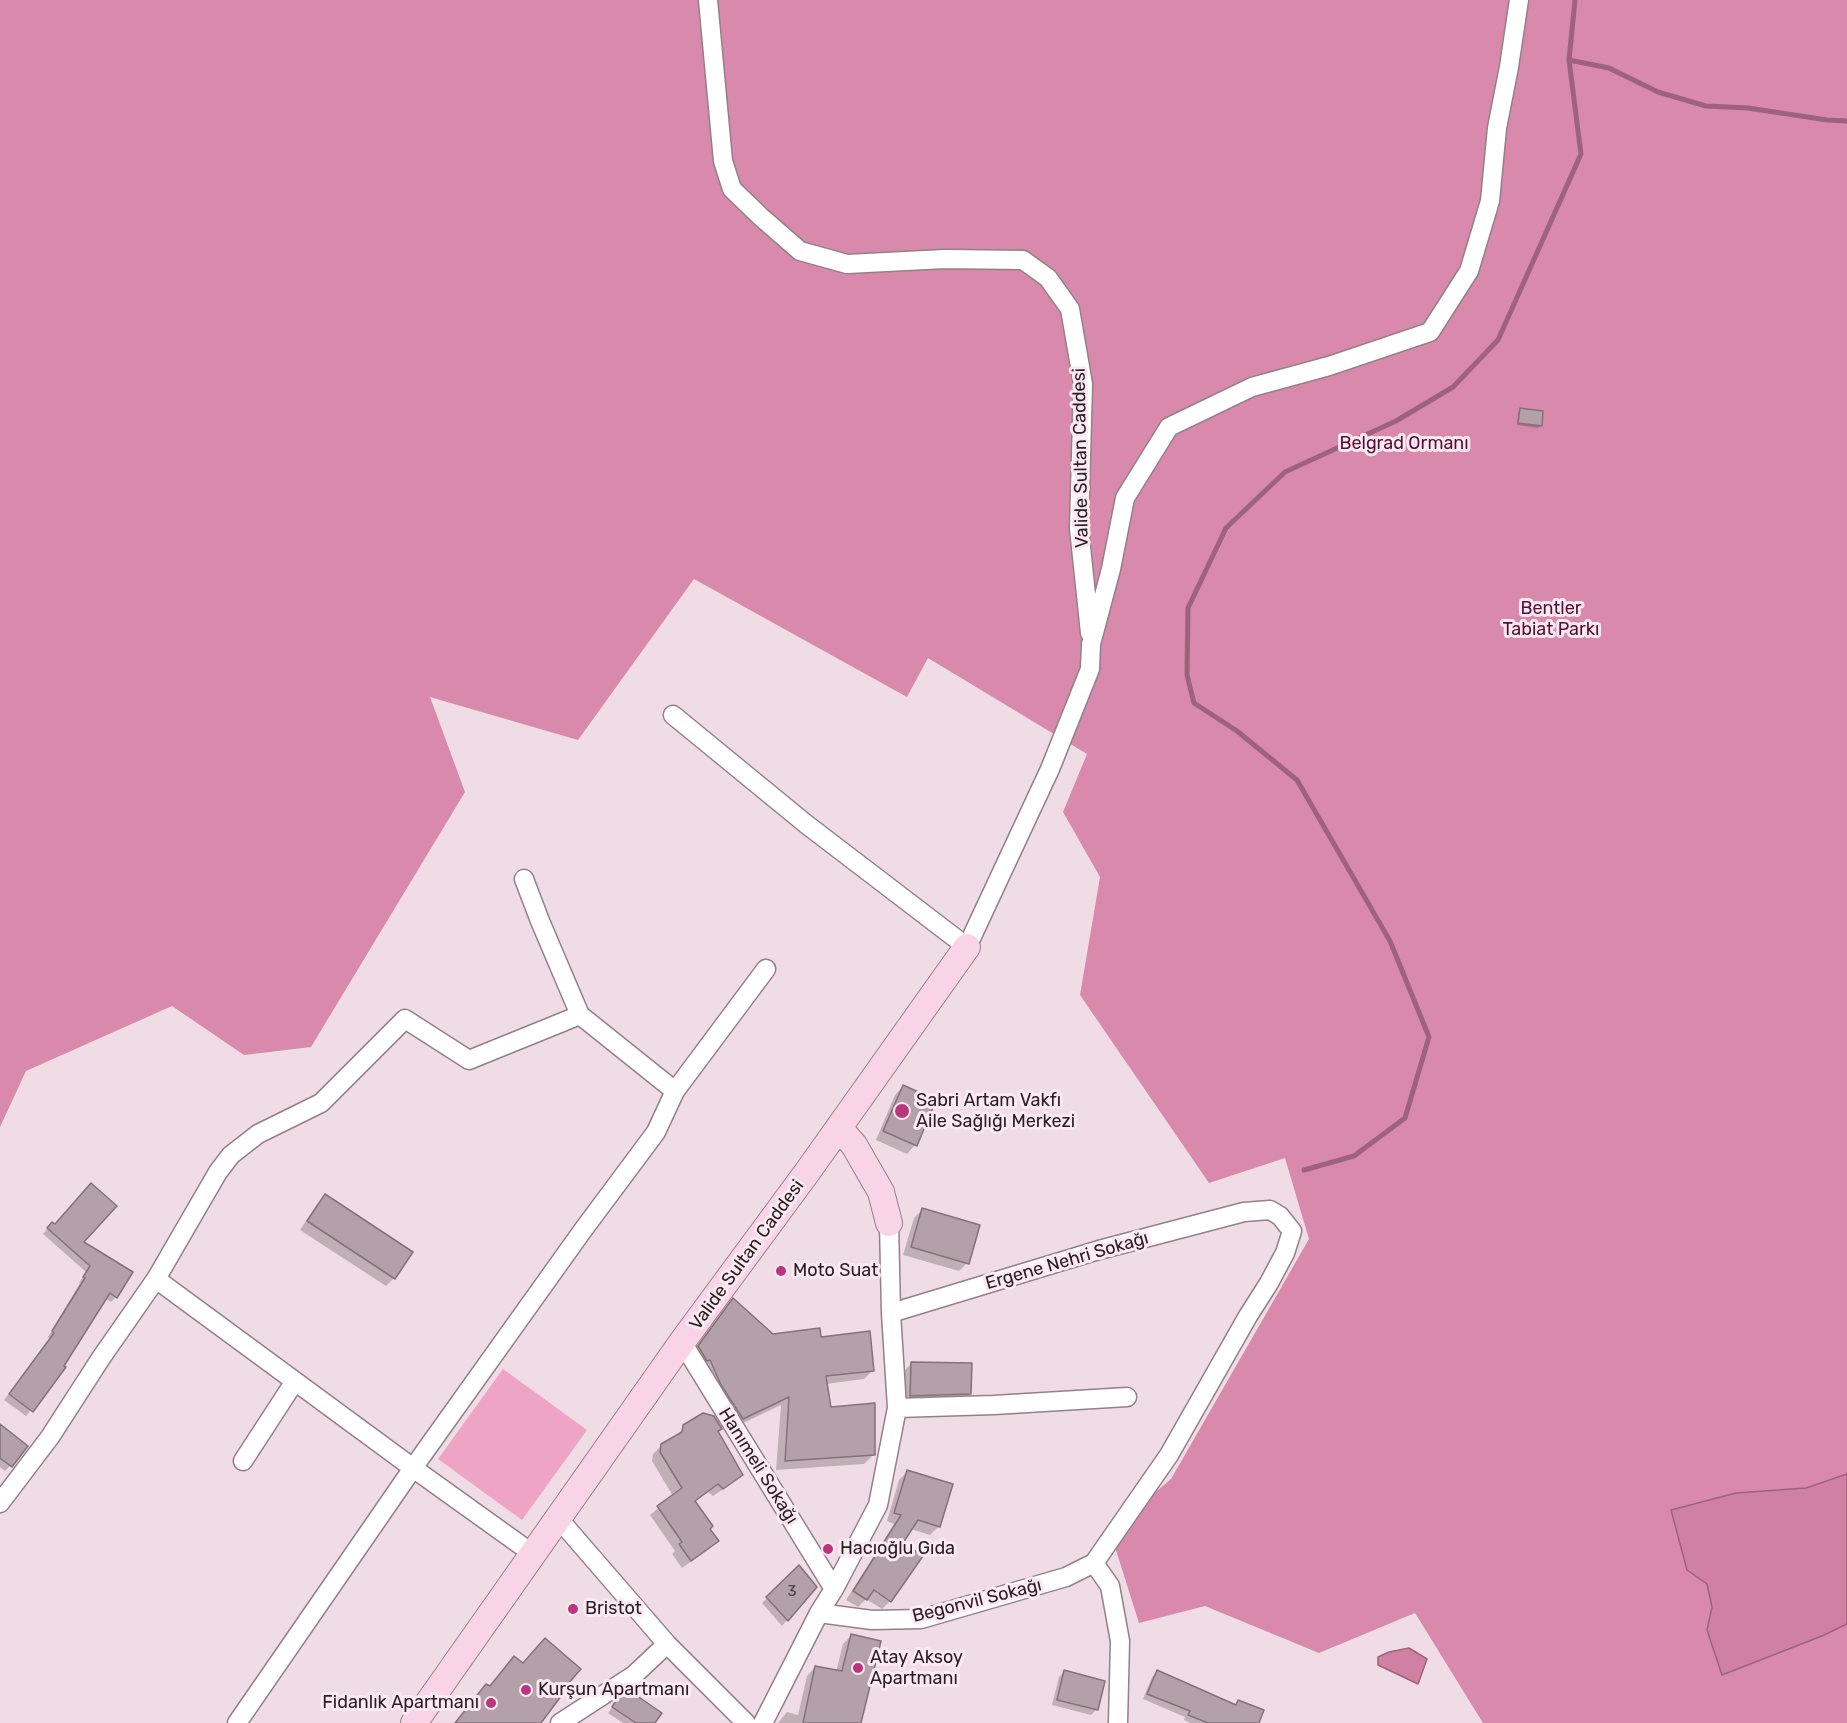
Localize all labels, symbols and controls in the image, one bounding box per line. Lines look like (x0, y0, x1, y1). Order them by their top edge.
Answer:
street label: Valide Sultan Caddesi (1069, 368, 1093, 548)
park label: Belgrad Ormanı (1339, 433, 1469, 455)
park label: Bentler Tabiat Parkı (1503, 598, 1599, 640)
place label: Sabri Artam Vakfı Aile Sağlığı Merkezi (916, 1090, 1075, 1132)
marker: Sabri Artam Vakfı Aile Sağlığı Merkezi (893, 1102, 911, 1120)
street label: Valide Sultan Caddesi (685, 1176, 809, 1334)
street label: Ergene Nehri Sokağı (983, 1227, 1151, 1295)
place label: Moto Suat (793, 1260, 878, 1282)
marker: Moto Suat (774, 1264, 788, 1278)
street label: Hanımeli Sokağı (714, 1404, 802, 1528)
place label: Hacıoğlu Gıda (840, 1538, 955, 1560)
marker: Hacıoğlu Gıda (821, 1542, 835, 1556)
street label: Begonvil Sokağı (910, 1574, 1044, 1628)
house number: 3 (787, 1583, 797, 1601)
place label: Bristot (585, 1598, 642, 1620)
marker: Bristot (566, 1602, 580, 1616)
place label: Atay Aksoy Apartmanı (870, 1647, 963, 1690)
marker: Atay Aksoy Apartmanı (851, 1661, 865, 1675)
place label: Kurşun Apartmanı (538, 1679, 689, 1701)
marker: Kurşun Apartmanı (519, 1683, 533, 1697)
place label: Fidanlık Apartmanı (322, 1692, 479, 1714)
marker: Fidanlık Apartmanı (484, 1696, 498, 1710)

